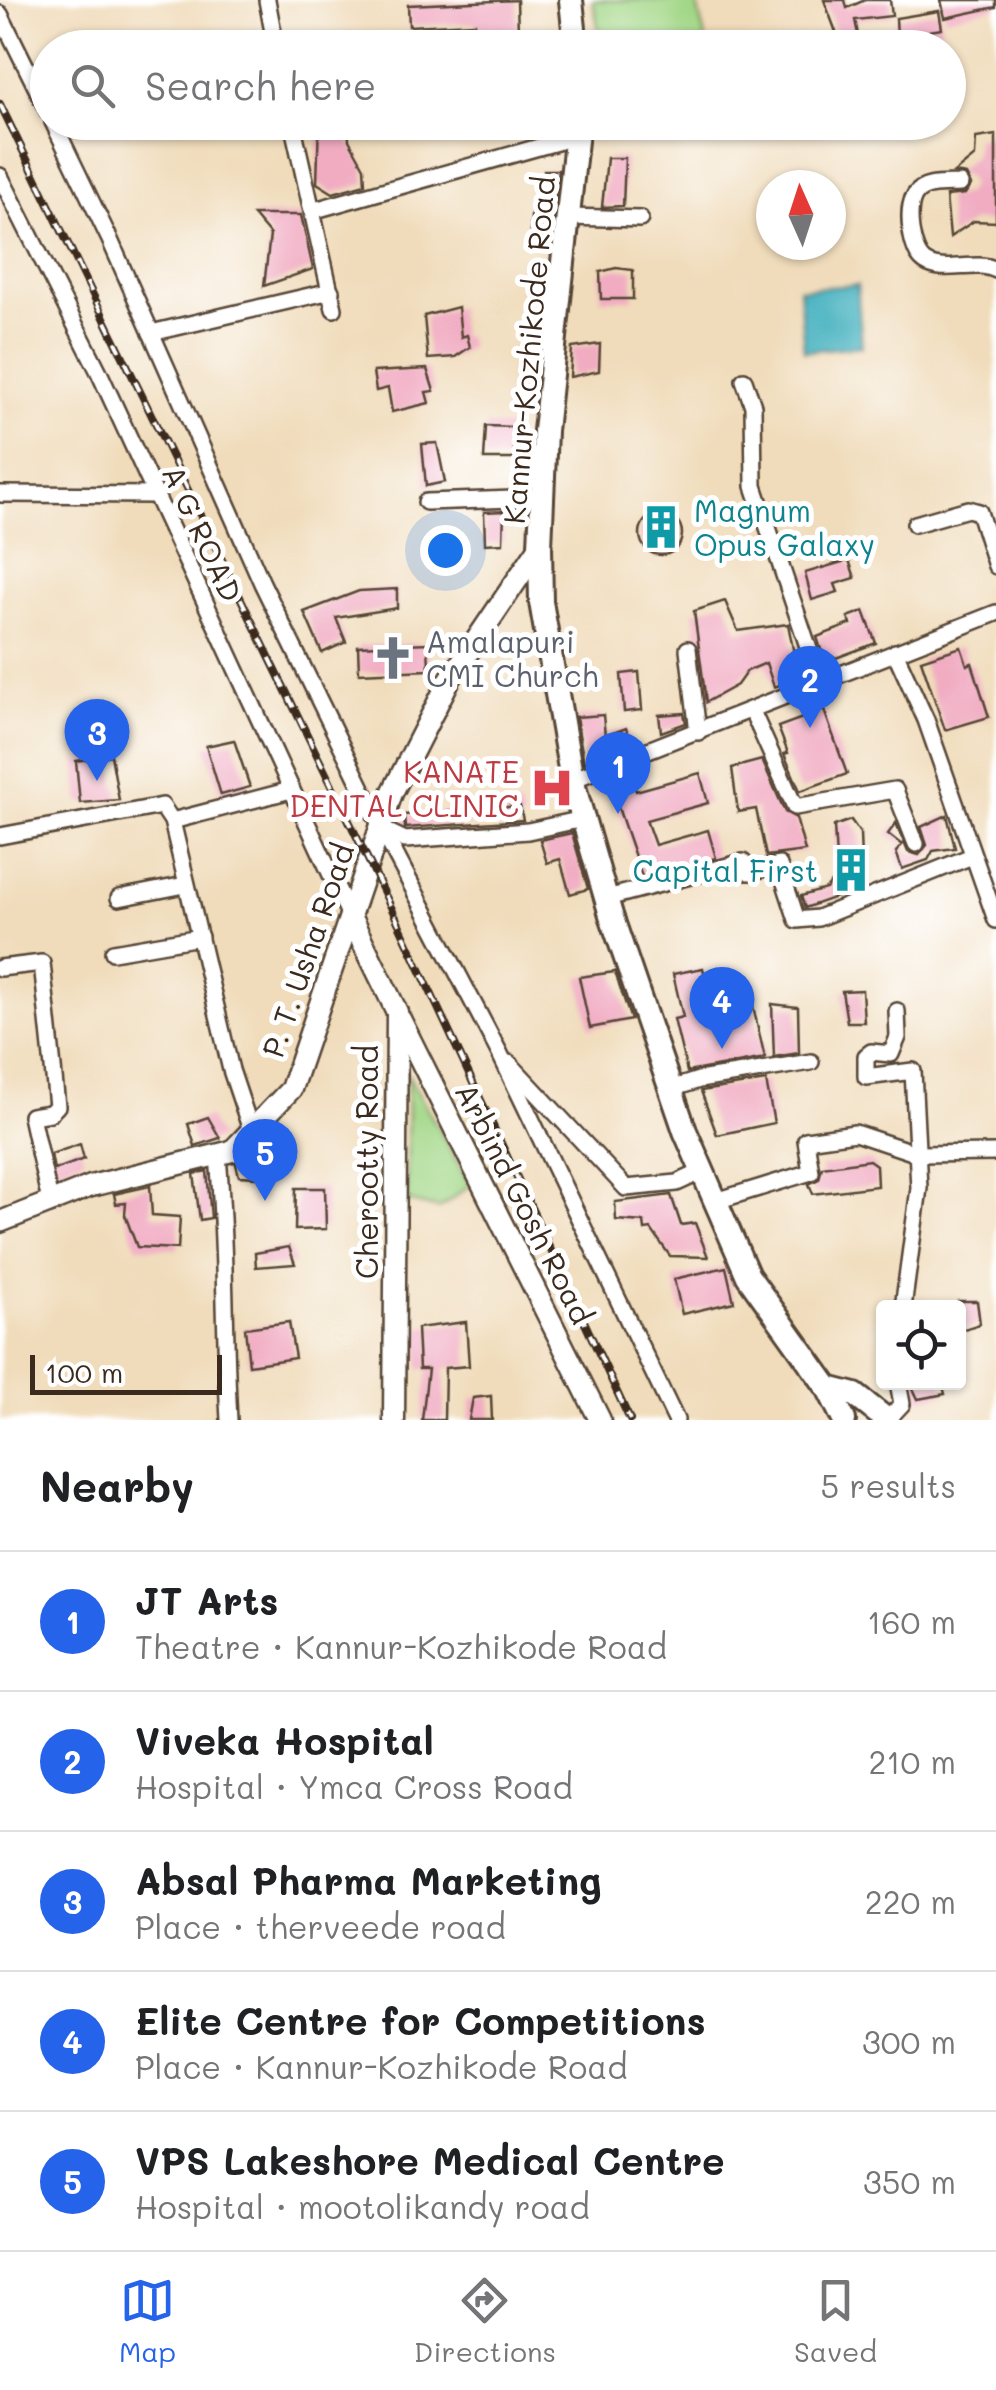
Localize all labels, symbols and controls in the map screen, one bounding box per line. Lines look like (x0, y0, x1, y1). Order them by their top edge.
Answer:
search box (30, 30, 966, 140)
icon: search (65, 58, 120, 113)
text: Search here (145, 60, 376, 110)
north arrow (756, 170, 846, 260)
street label: Kannur-Kozhikode Road (493, 175, 563, 525)
street label: A G ROAD (154, 458, 252, 608)
place label: Magnum Opus Galaxy (694, 490, 875, 564)
building icon: Magnum Opus Galaxy (637, 503, 685, 551)
your location (420, 525, 471, 576)
place label: Amalapuri CMI Church (426, 621, 598, 695)
church icon: Amalapuri CMI Church (369, 634, 417, 682)
pin: 2 (778, 646, 842, 728)
pin: 3 (64, 698, 130, 781)
pin: 1 (586, 732, 650, 814)
place label: KANATE DENTAL CLINIC (289, 751, 519, 825)
hospital icon: KANATE DENTAL CLINIC (528, 764, 576, 812)
street label: P. T. Usha Road (252, 838, 362, 1062)
building icon: Capital First (827, 846, 875, 894)
place label: Capital First (632, 850, 818, 890)
pin: 4 (690, 966, 754, 1049)
street label: Cherootty Road (346, 1045, 386, 1279)
street label: Arbind Gosh Road (447, 1076, 603, 1330)
pin: 5 (232, 1118, 298, 1201)
map controls (876, 1300, 966, 1390)
button: locate (876, 1300, 966, 1390)
scale bar (30, 1350, 222, 1394)
text: 100 m (45, 1354, 123, 1390)
text: Nearby (40, 1458, 194, 1513)
text: 5 results (821, 1464, 956, 1506)
text: JT Arts (135, 1575, 279, 1625)
text: 1 (65, 1600, 80, 1642)
text: 160 m (867, 1600, 956, 1642)
text: Theatre · Kannur-Kozhikode Road (135, 1625, 667, 1667)
text: Viveka Hospital (135, 1715, 434, 1765)
text: 2 (64, 1740, 81, 1782)
text: 210 m (868, 1740, 956, 1782)
text: Hospital · Ymca Cross Road (135, 1765, 573, 1807)
text: Absal Pharma Marketing (135, 1855, 602, 1905)
text: 3 (63, 1880, 82, 1922)
text: 220 m (865, 1880, 956, 1922)
text: Place · therveede road (135, 1905, 506, 1947)
text: Elite Centre for Competitions (135, 1995, 706, 2045)
text: 4 (62, 2020, 83, 2062)
text: 300 m (862, 2020, 956, 2062)
text: Place · Kannur-Kozhikode Road (135, 2045, 628, 2087)
text: VPS Lakeshore Medical Centre (135, 2135, 725, 2185)
text: 5 (63, 2160, 82, 2202)
text: 350 m (863, 2160, 956, 2202)
text: Hospital · mootolikandy road (135, 2185, 590, 2227)
tab: Map (119, 2273, 176, 2369)
tab: Directions (414, 2273, 556, 2369)
tab: Saved (794, 2273, 877, 2369)

